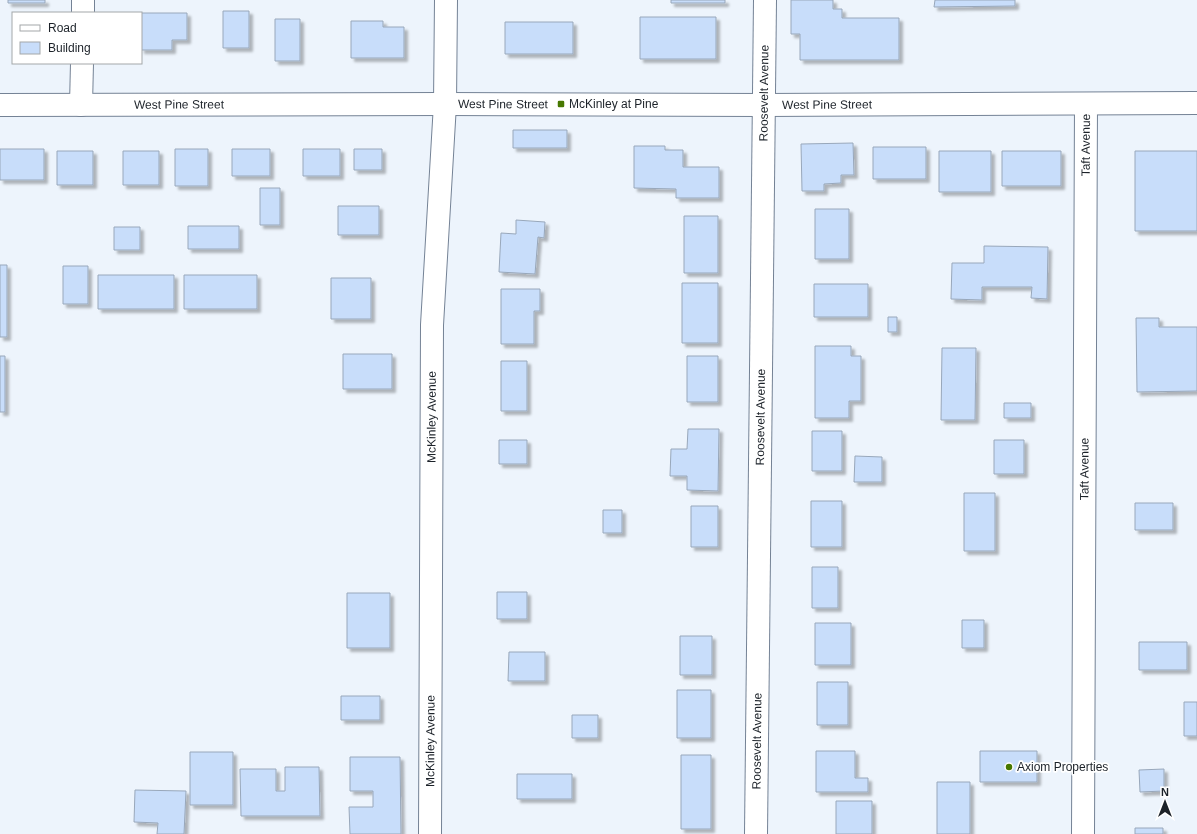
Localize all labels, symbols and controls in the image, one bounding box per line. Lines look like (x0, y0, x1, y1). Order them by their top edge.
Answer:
legend (12, 12, 142, 64)
text: Road (48, 21, 77, 35)
text: Building (48, 41, 91, 55)
street label: Roosevelt Avenue (756, 44, 772, 141)
street label: West Pine Street (134, 97, 225, 112)
street label: West Pine Street (458, 97, 549, 111)
place label: McKinley at Pine (569, 97, 659, 111)
street label: West Pine Street (782, 97, 873, 112)
marker: McKinley at Pine (556, 99, 566, 109)
street label: Taft Avenue (1079, 113, 1093, 176)
street label: Roosevelt Avenue (753, 368, 768, 465)
street label: McKinley Avenue (424, 371, 439, 463)
street label: Taft Avenue (1077, 437, 1092, 500)
street label: Roosevelt Avenue (749, 692, 765, 789)
street label: McKinley Avenue (423, 695, 438, 787)
place label: Axiom Properties (1017, 760, 1108, 774)
marker: Axiom Properties (1004, 762, 1014, 772)
north arrow (1145, 782, 1185, 822)
text: N (1161, 786, 1169, 798)

